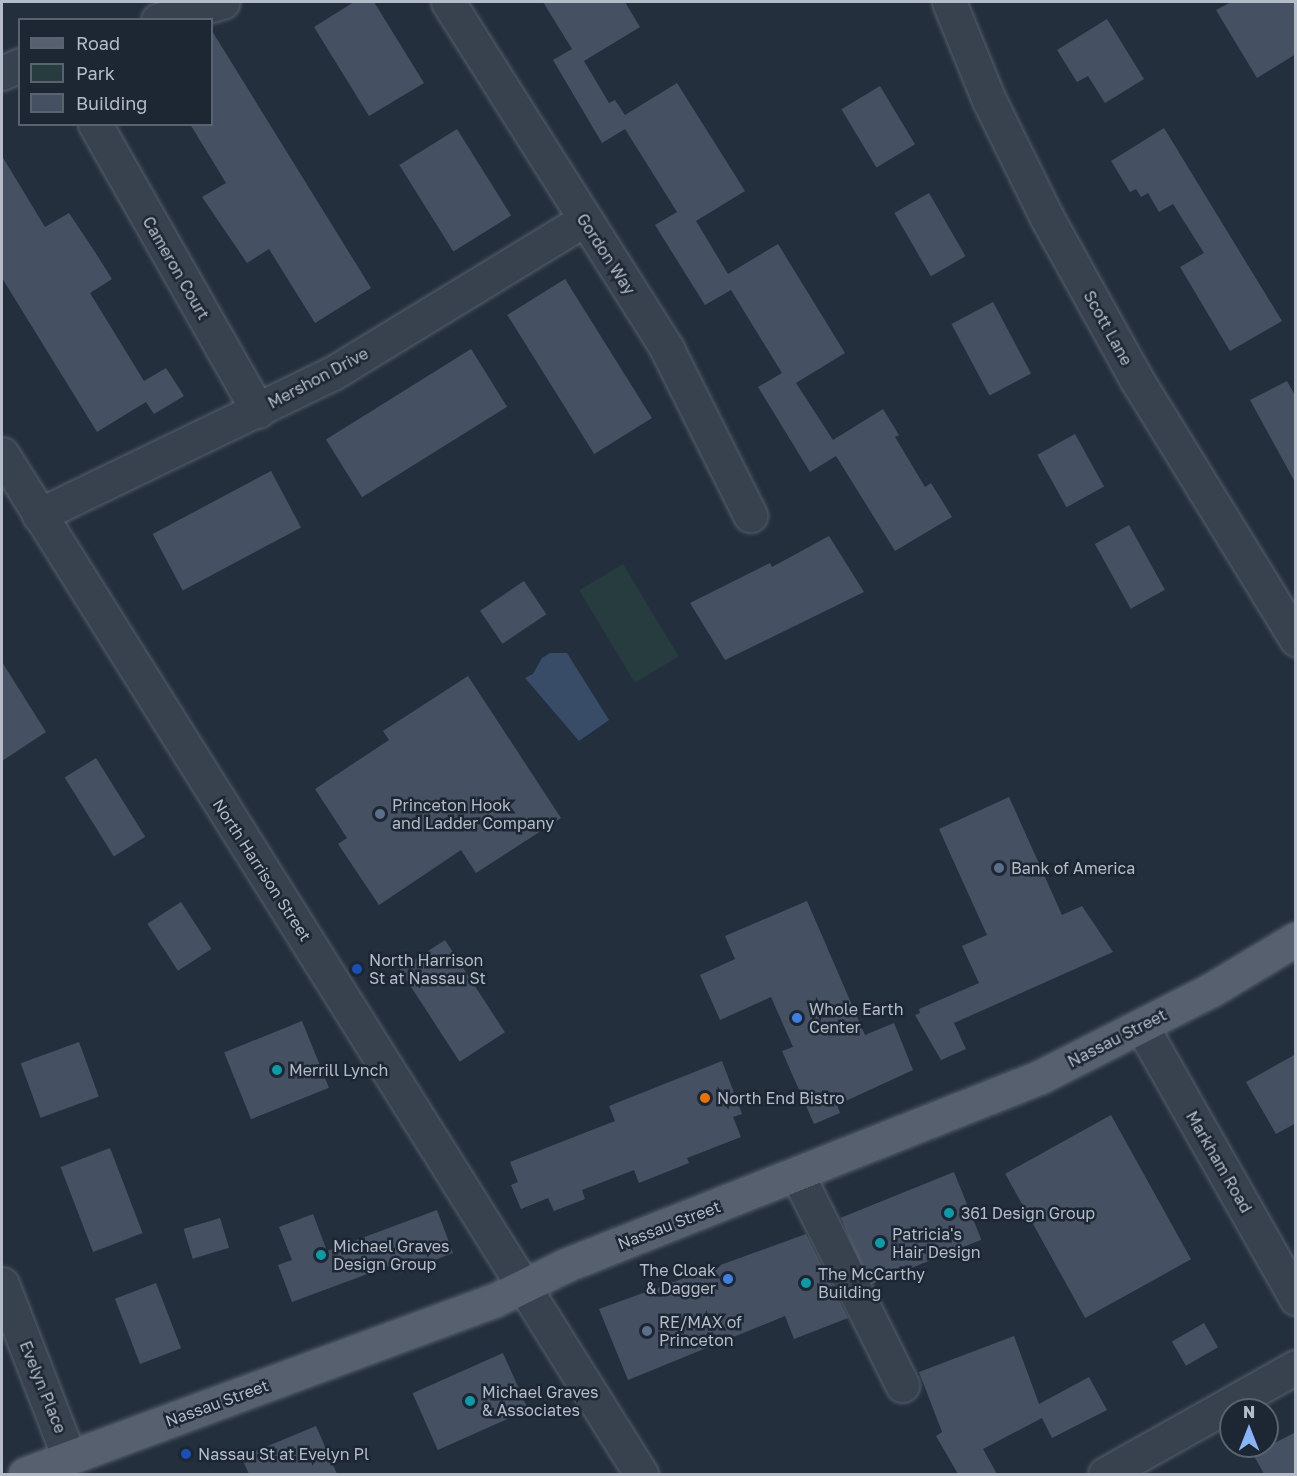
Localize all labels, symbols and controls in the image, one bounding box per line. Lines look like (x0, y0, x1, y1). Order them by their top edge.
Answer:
legend (18, 18, 213, 126)
text: Road (76, 32, 120, 54)
text: Park (76, 62, 115, 84)
text: Building (76, 92, 147, 114)
street label: Gordon Way (573, 210, 639, 298)
street label: Cameron Court (139, 213, 213, 323)
street label: Scott Lane (1080, 287, 1136, 369)
street label: Mershon Drive (265, 344, 371, 412)
street label: North Harrison Street (209, 795, 315, 945)
place label: Princeton Hook and Ladder Company (392, 795, 554, 833)
marker: Princeton Hook and Ladder Company (373, 807, 387, 821)
place label: Bank of America (1011, 858, 1135, 878)
marker: Bank of America (992, 861, 1006, 875)
place label: North Harrison St at Nassau St (369, 950, 486, 988)
marker: North Harrison St at Nassau St (350, 962, 364, 976)
place label: Whole Earth Center (809, 999, 903, 1037)
street label: Nassau Street (1064, 1005, 1170, 1071)
marker: Whole Earth Center (790, 1011, 804, 1025)
place label: Merrill Lynch (289, 1060, 388, 1080)
marker: Merrill Lynch (270, 1063, 284, 1077)
place label: North End Bistro (717, 1088, 845, 1108)
marker: North End Bistro (698, 1091, 712, 1105)
street label: Markham Road (1182, 1108, 1256, 1216)
street label: Nassau Street (615, 1197, 723, 1253)
place label: 361 Design Group (961, 1203, 1095, 1223)
marker: 361 Design Group (942, 1206, 956, 1220)
place label: Patricia's Hair Design (892, 1224, 981, 1262)
place label: Michael Graves Design Group (333, 1236, 450, 1274)
marker: Patricia's Hair Design (873, 1236, 887, 1250)
marker: Michael Graves Design Group (314, 1248, 328, 1262)
place label: The Cloak & Dagger (639, 1260, 716, 1298)
place label: The McCarthy Building (818, 1264, 925, 1302)
marker: The Cloak & Dagger (721, 1272, 735, 1286)
marker: The McCarthy Building (799, 1276, 813, 1290)
place label: RE/MAX of Princeton (659, 1312, 742, 1350)
marker: RE/MAX of Princeton (640, 1324, 654, 1338)
street label: Evelyn Place (16, 1338, 70, 1436)
street label: Nassau Street (163, 1375, 271, 1431)
place label: Michael Graves & Associates (482, 1382, 599, 1420)
marker: Michael Graves & Associates (463, 1394, 477, 1408)
north arrow (1219, 1398, 1279, 1458)
text: N (1243, 1402, 1255, 1422)
place label: Nassau St at Evelyn Pl (198, 1444, 369, 1464)
marker: Nassau St at Evelyn Pl (179, 1447, 193, 1461)

